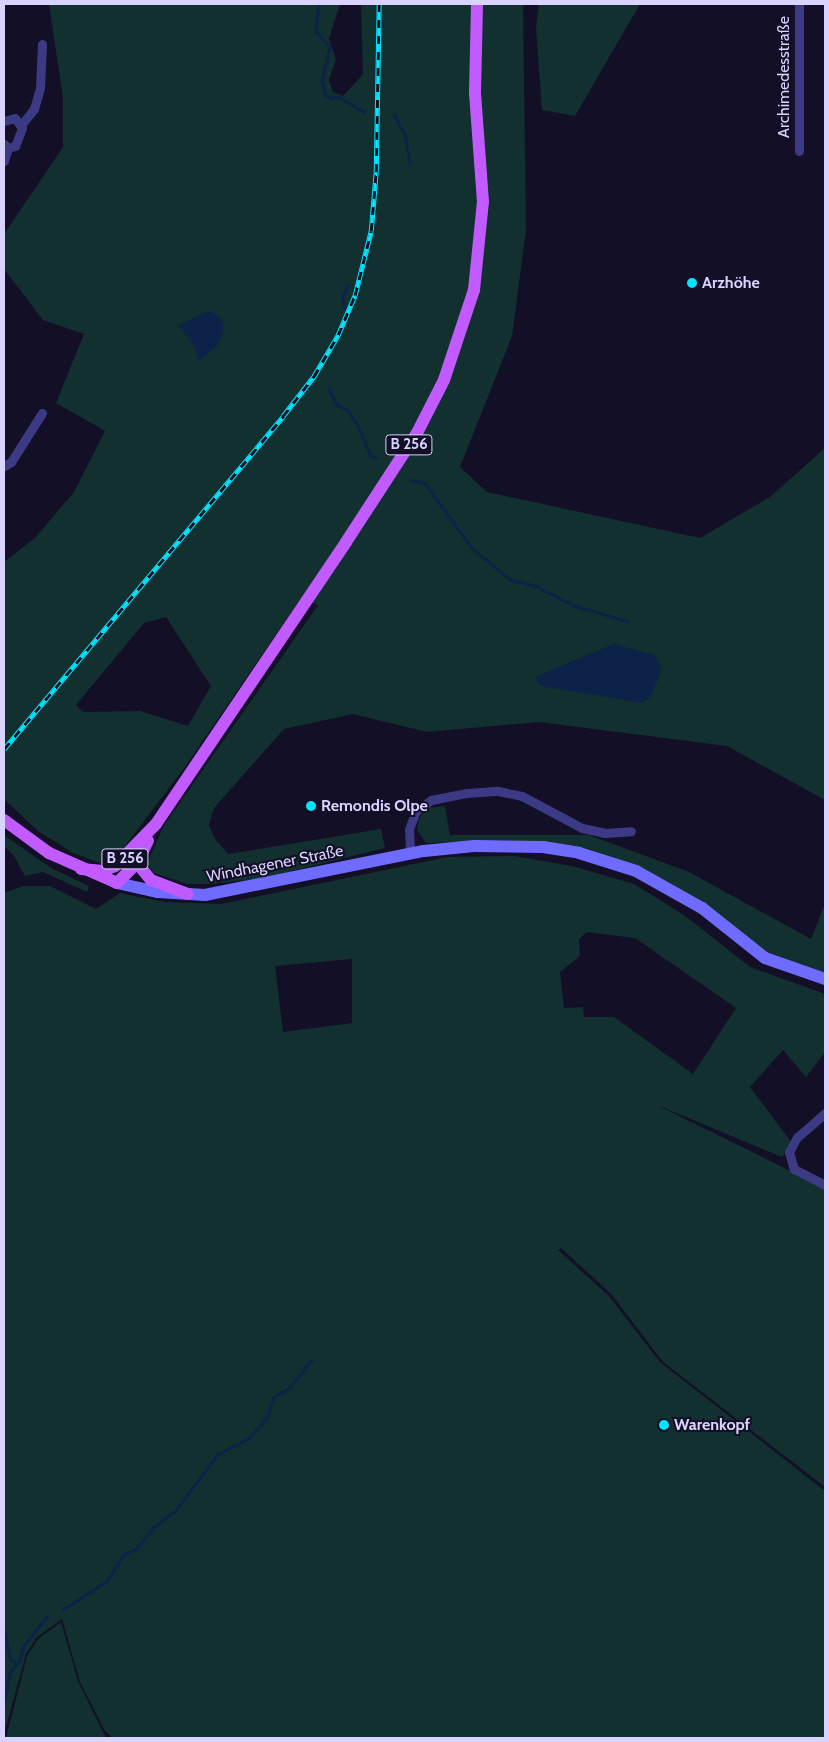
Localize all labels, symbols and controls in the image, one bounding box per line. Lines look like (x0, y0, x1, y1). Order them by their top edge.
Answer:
street label: Archimedesstraße (774, 16, 794, 138)
place label: Arzhöhe (702, 273, 760, 293)
marker: Arzhöhe (686, 277, 698, 289)
road number: B 256 (385, 432, 433, 458)
place label: Remondis Olpe (321, 796, 428, 816)
marker: Remondis Olpe (305, 800, 317, 812)
street label: Windhagener Straße (205, 841, 345, 887)
road number: B 256 (101, 846, 149, 872)
place label: Warenkopf (674, 1415, 750, 1435)
marker: Warenkopf (658, 1419, 670, 1431)

